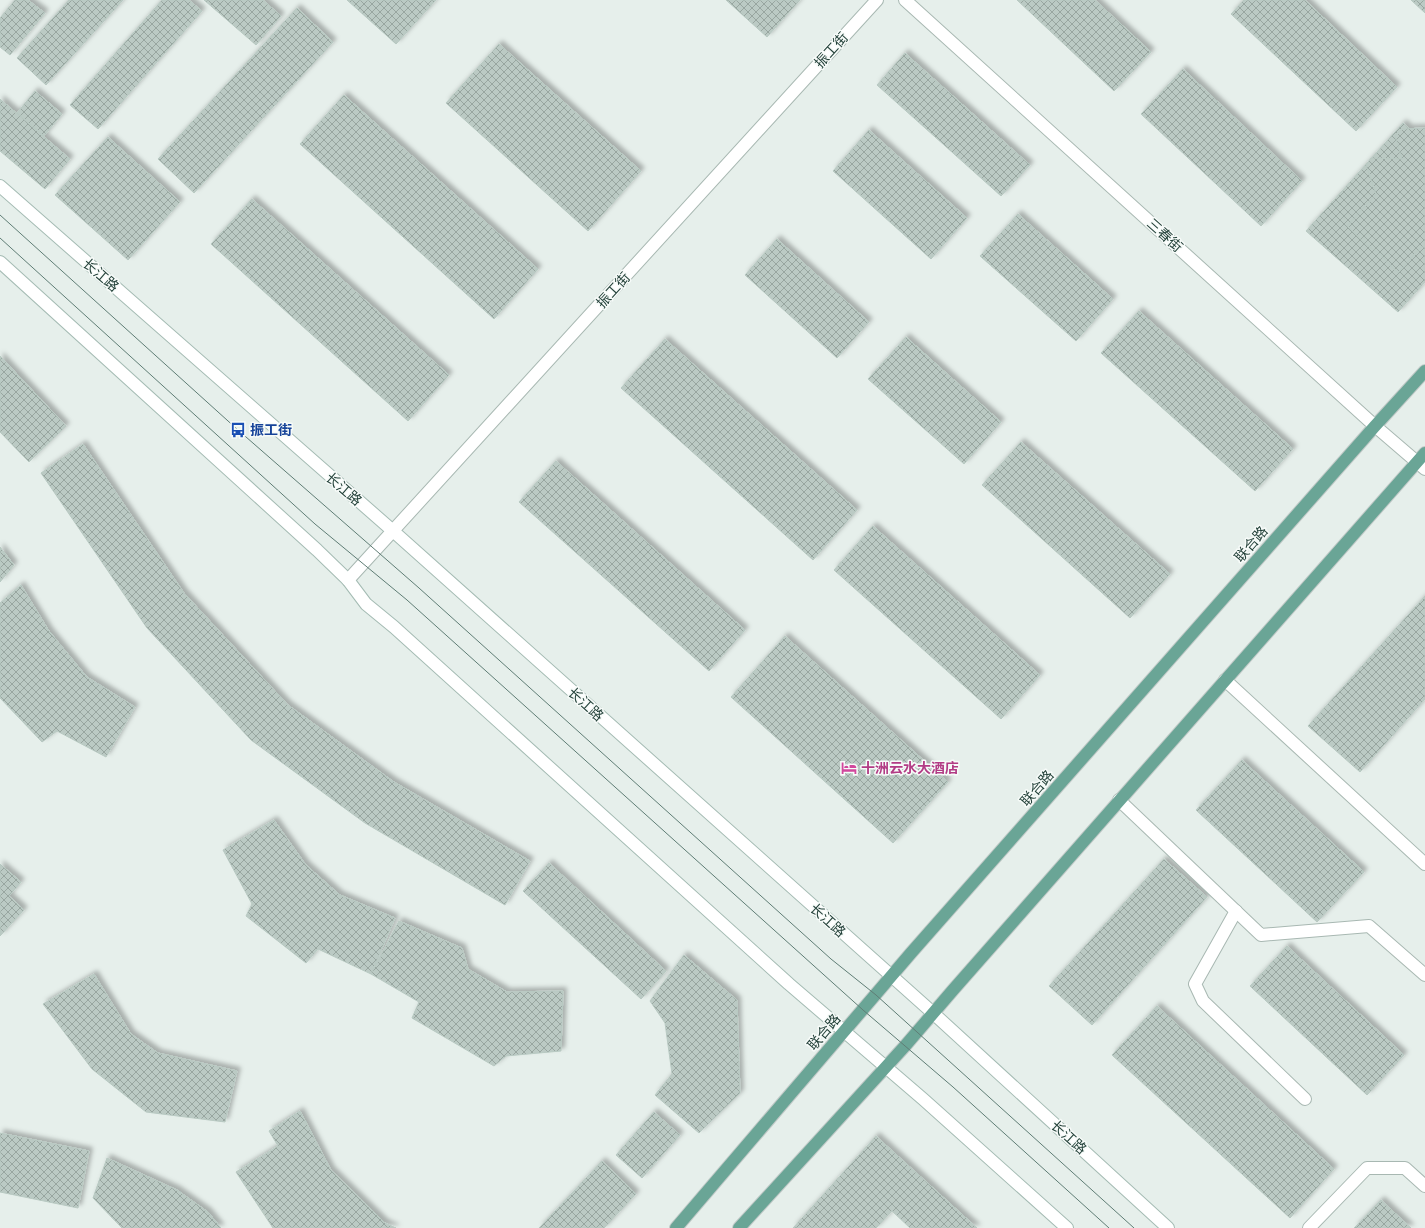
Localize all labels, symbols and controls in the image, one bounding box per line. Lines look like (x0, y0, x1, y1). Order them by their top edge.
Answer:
street label: 振工街 (810, 28, 851, 71)
street label: 三春街 (1144, 214, 1187, 255)
street label: 长江路 (80, 254, 123, 295)
street label: 振工街 (592, 268, 633, 311)
bus stop icon: 振工街 (229, 421, 247, 439)
place label: 振工街 (250, 421, 292, 438)
street label: 长江路 (323, 468, 366, 509)
street label: 联合路 (1230, 522, 1271, 565)
street label: 长江路 (565, 683, 608, 724)
hotel icon: 十洲云水大酒店 (840, 759, 858, 777)
place label: 十洲云水大酒店 (861, 759, 959, 776)
street label: 联合路 (1016, 766, 1057, 809)
street label: 长江路 (807, 899, 850, 940)
street label: 联合路 (804, 1010, 844, 1053)
street label: 长江路 (1048, 1116, 1091, 1157)

